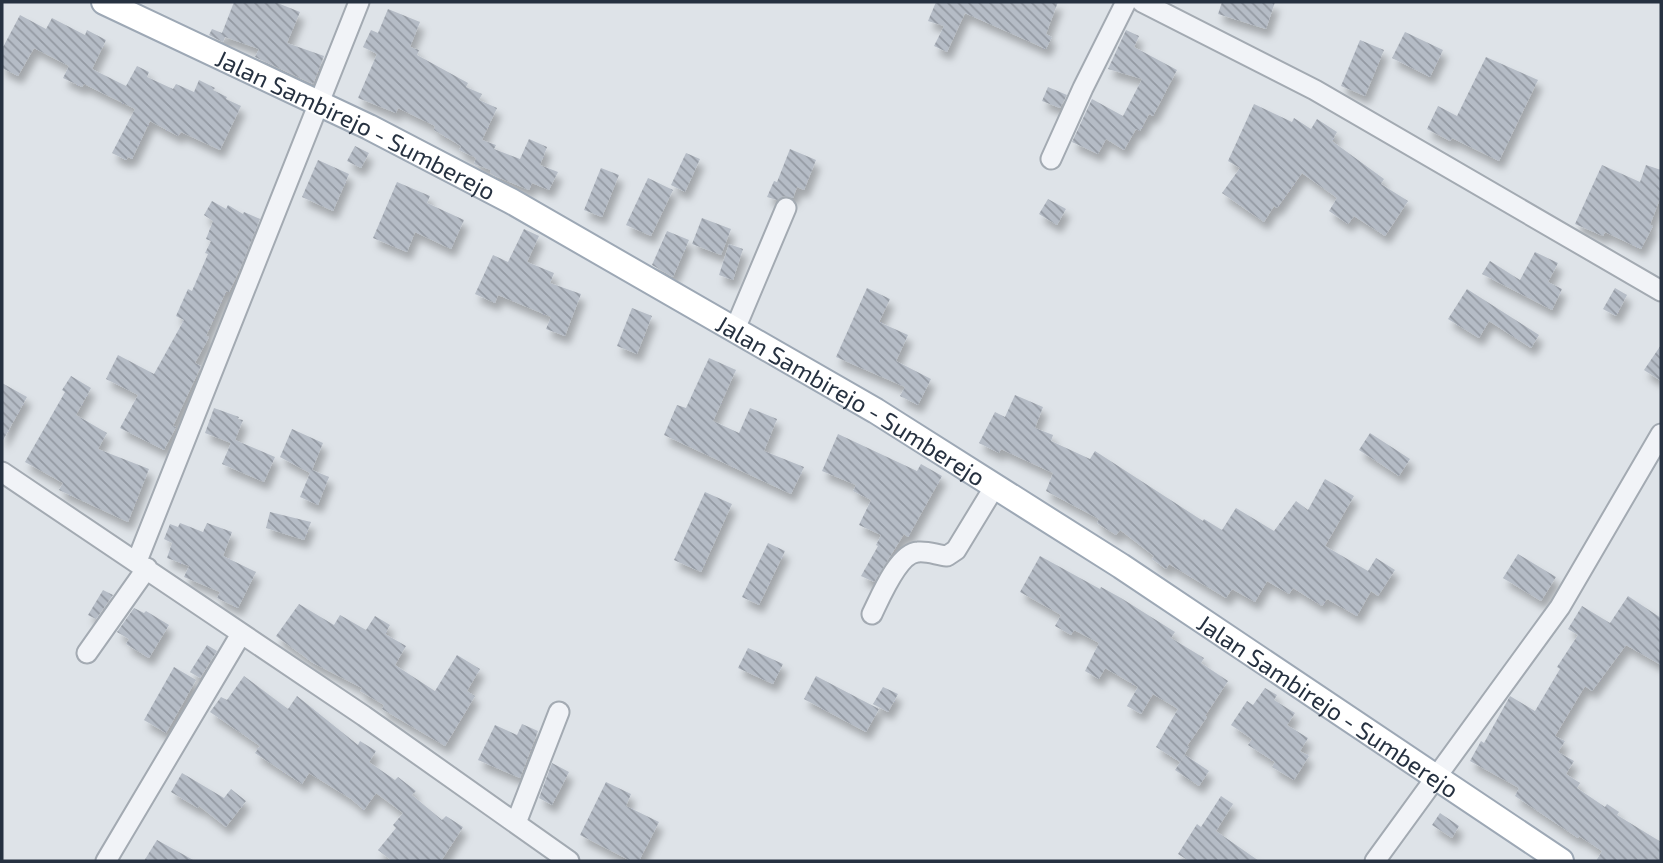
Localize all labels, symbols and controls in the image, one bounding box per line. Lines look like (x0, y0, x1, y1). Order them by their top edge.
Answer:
street label: Jalan Sambirejo - Sumberejo (212, 43, 501, 205)
street label: Jalan Sambirejo - Sumberejo (712, 308, 991, 491)
street label: Jalan Sambirejo - Sumberejo (1192, 607, 1465, 803)

